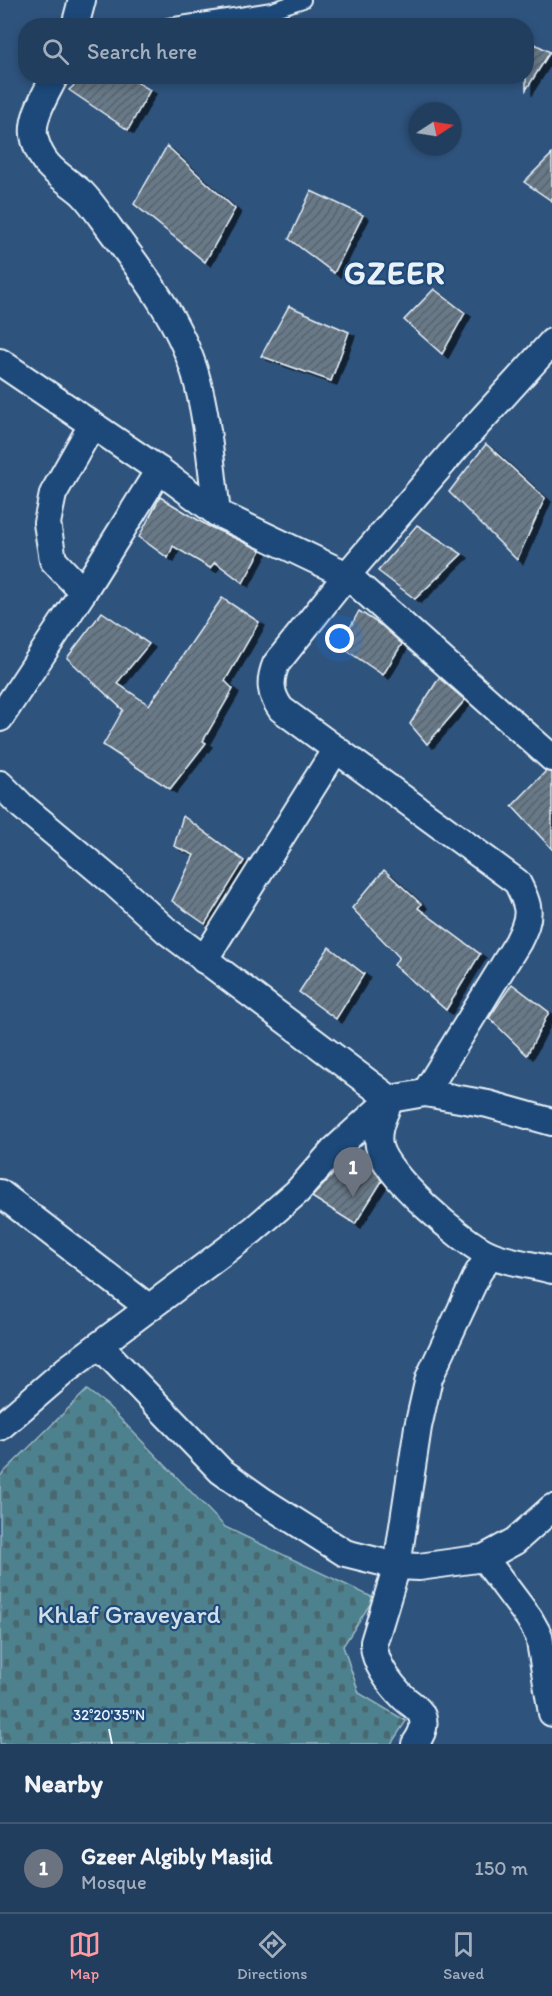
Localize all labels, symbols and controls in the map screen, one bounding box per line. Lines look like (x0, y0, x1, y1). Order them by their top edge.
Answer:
search box (18, 18, 534, 84)
icon: search (39, 35, 72, 68)
text: Search here (87, 38, 197, 65)
north arrow (408, 102, 462, 156)
district label: GZEER (344, 254, 446, 292)
your location (325, 624, 354, 653)
pin: 1 (334, 1148, 372, 1197)
park label: Khlaf Graveyard (38, 1598, 221, 1630)
text: 32°20'35"N (73, 1706, 145, 1724)
text: Nearby (24, 1767, 103, 1799)
text: Gzeer Algibly Masjid (81, 1843, 272, 1870)
text: 1 (39, 1856, 48, 1880)
text: 150 m (475, 1856, 528, 1880)
text: Mosque (81, 1870, 147, 1894)
tab: Map (68, 1928, 101, 1983)
tab: Directions (237, 1928, 307, 1983)
tab: Saved (443, 1928, 484, 1983)

